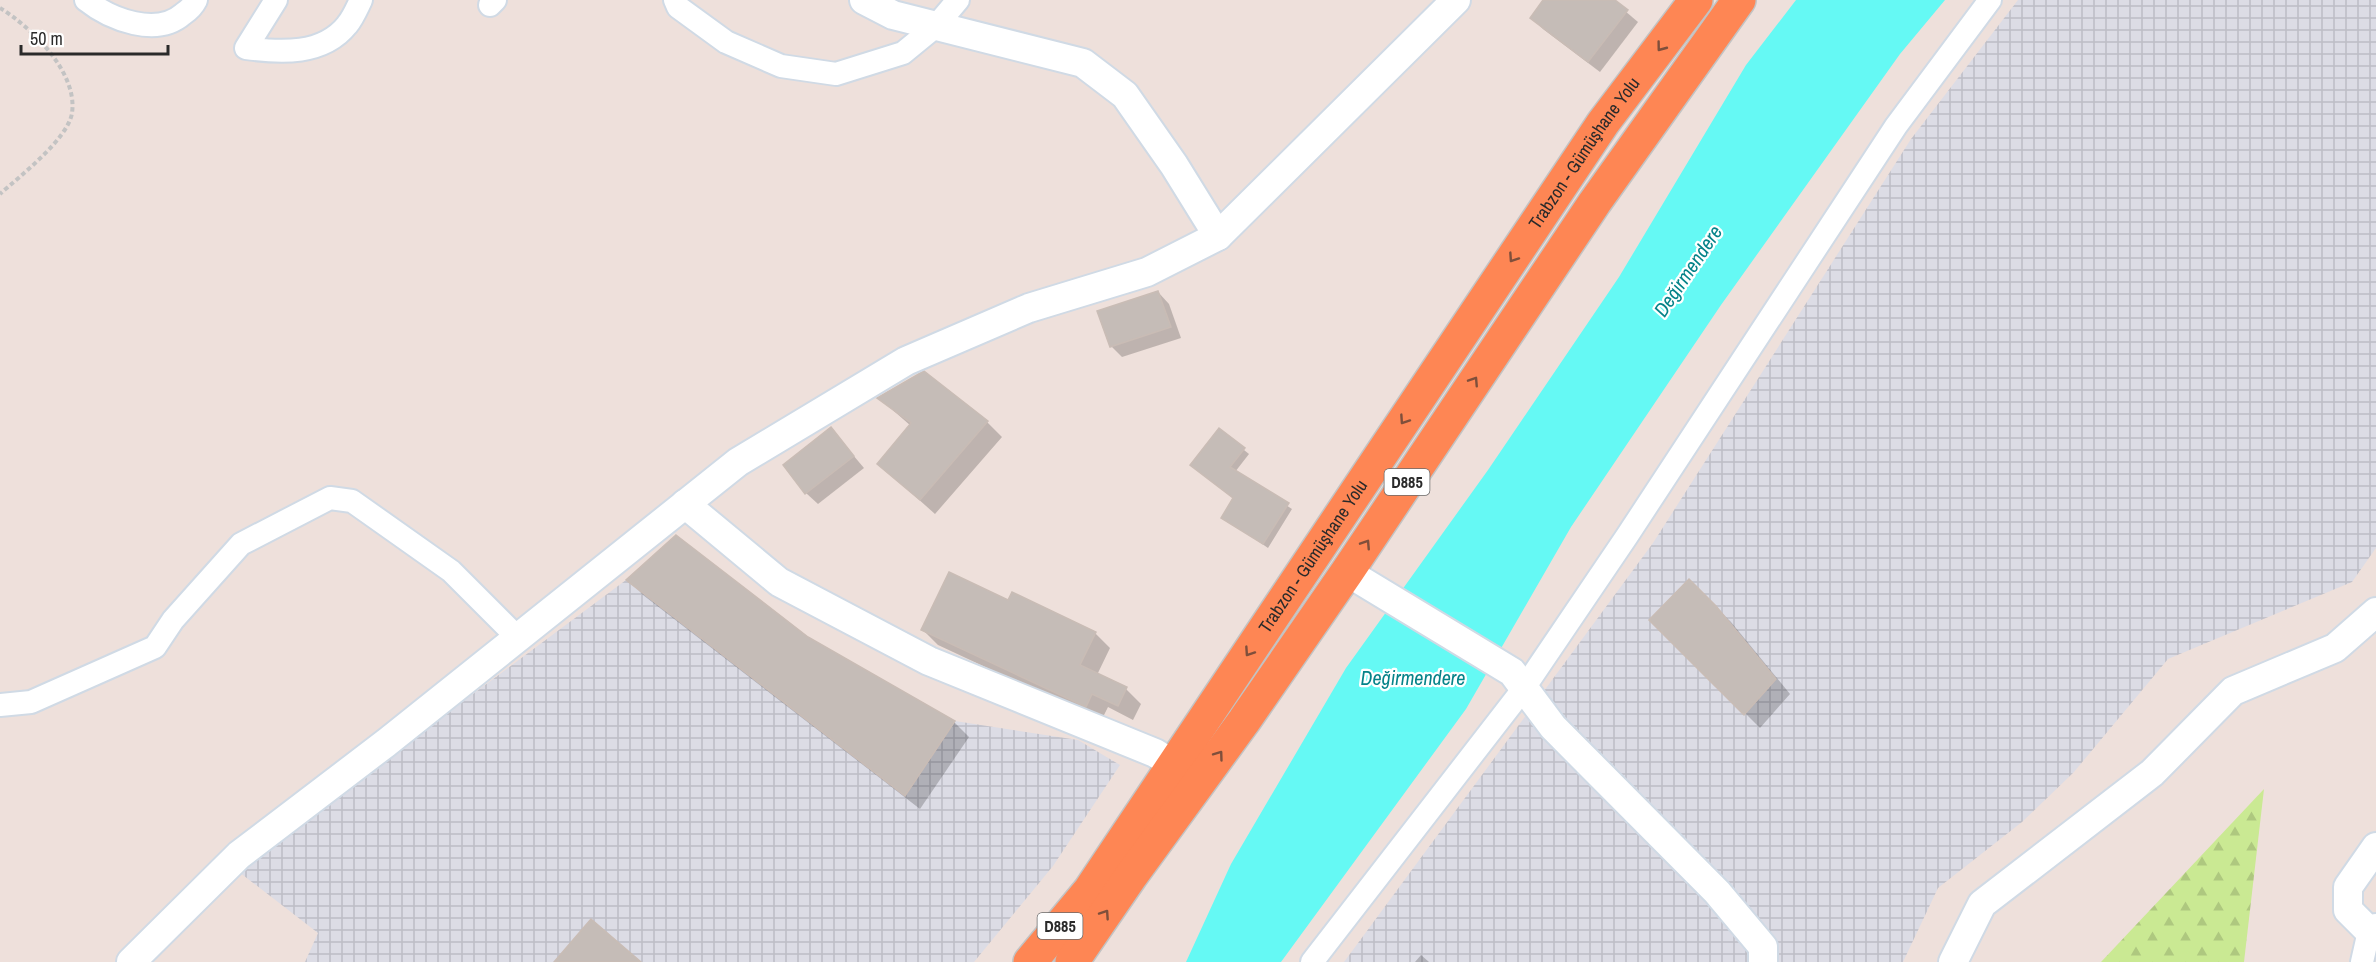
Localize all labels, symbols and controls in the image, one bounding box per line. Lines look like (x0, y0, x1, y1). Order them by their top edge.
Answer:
scale bar (21, 18, 168, 56)
text: 50 m (30, 26, 63, 51)
one-way arrow (1657, 40, 1668, 51)
street label: Trabzon - Gümüşhane Yolu (1523, 72, 1645, 234)
water label: Değirmendere (1647, 220, 1728, 322)
one-way arrow (1509, 251, 1520, 262)
one-way arrow (1467, 377, 1478, 388)
one-way arrow (1400, 413, 1411, 424)
road number: D885 (1384, 469, 1430, 495)
street label: Trabzon - Gümüşhane Yolu (1252, 475, 1373, 638)
one-way arrow (1359, 539, 1370, 550)
one-way arrow (1245, 645, 1256, 656)
water label: Değirmendere (1361, 664, 1465, 691)
one-way arrow (1212, 751, 1223, 762)
one-way arrow (1098, 909, 1109, 920)
road number: D885 (1038, 913, 1082, 939)

